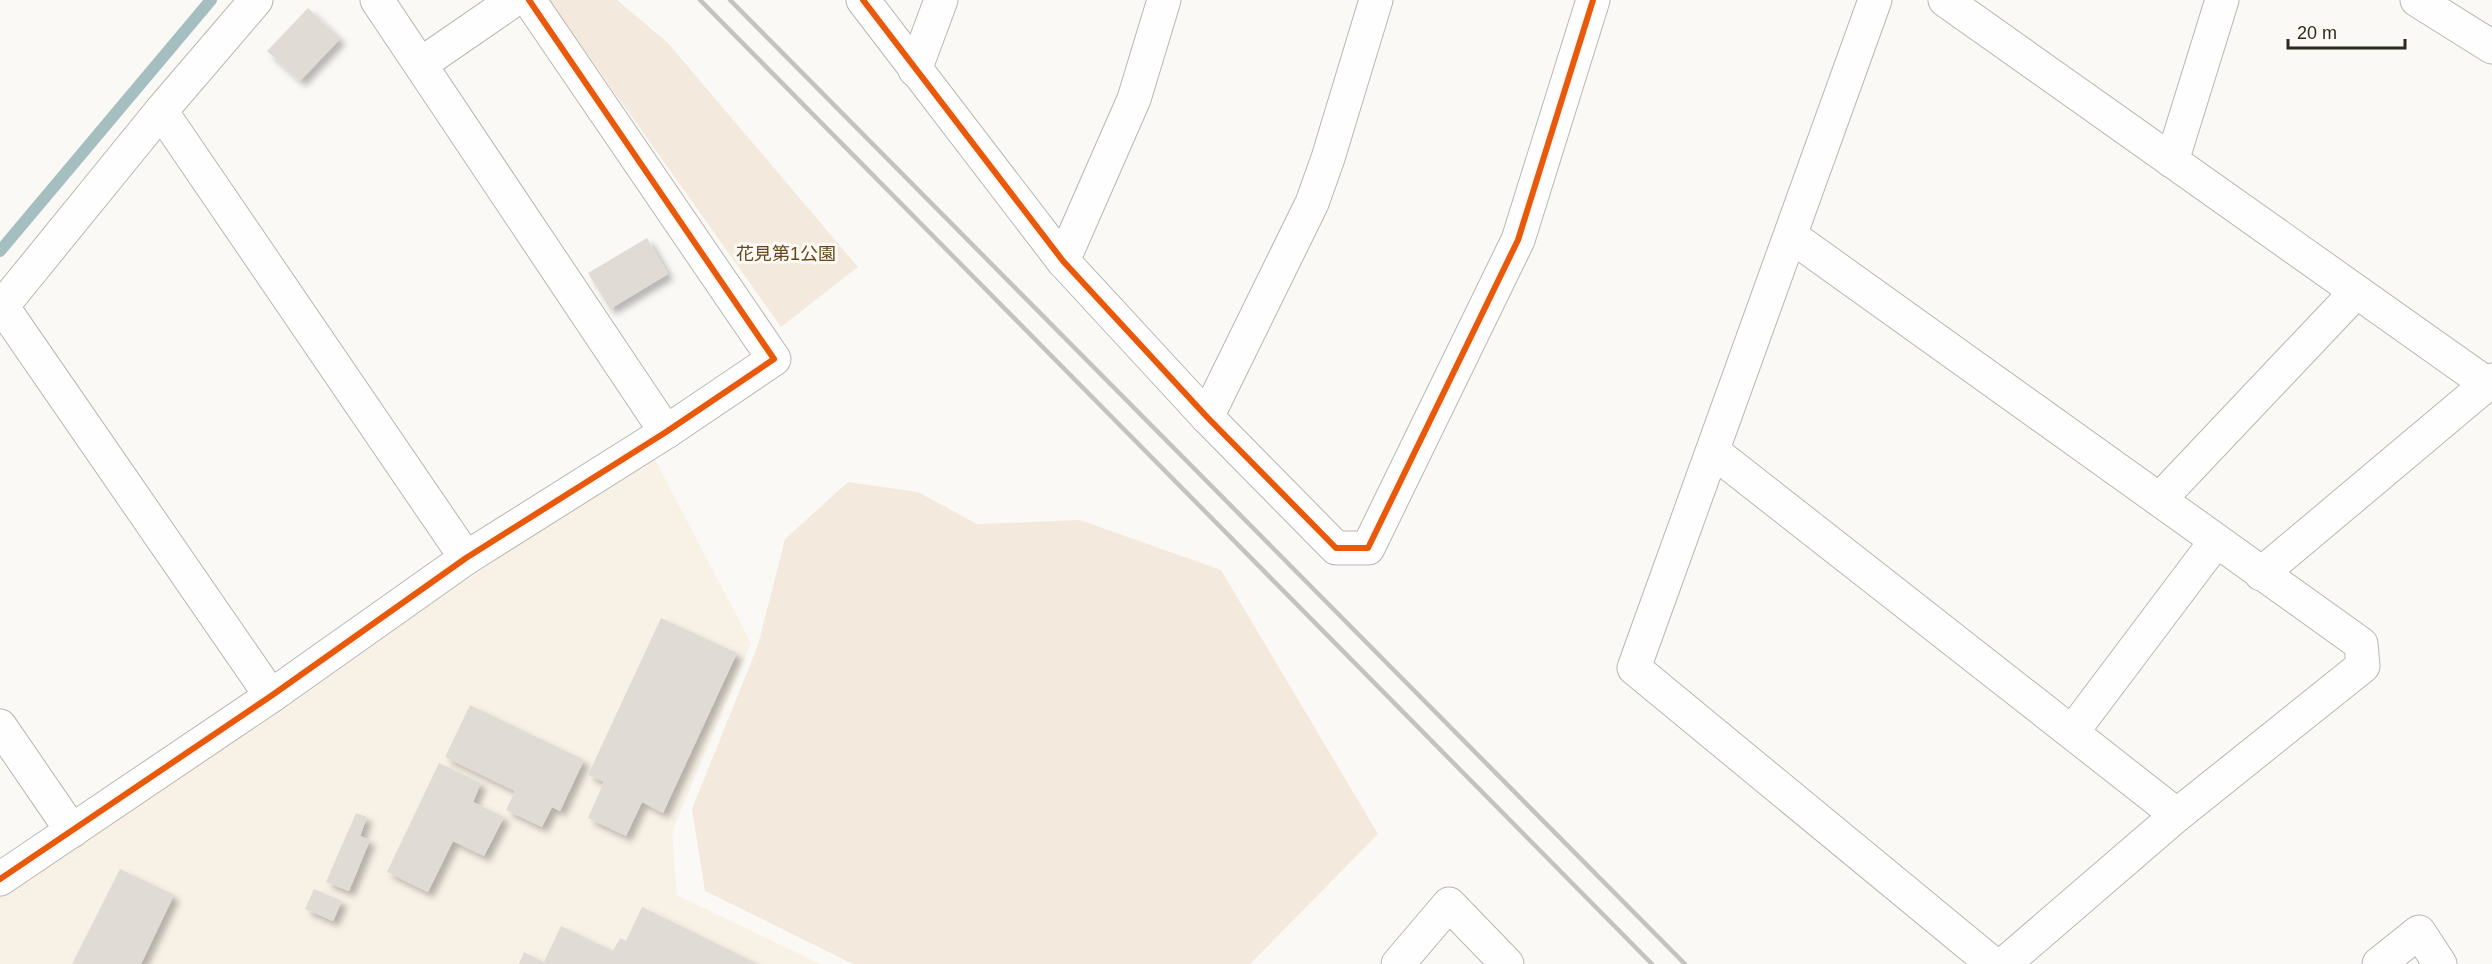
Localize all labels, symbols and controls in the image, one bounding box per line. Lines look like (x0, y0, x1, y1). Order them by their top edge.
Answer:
scale bar (2288, 12, 2405, 50)
text: 20 m (2297, 23, 2337, 43)
park label: 花見第1公園 (736, 244, 836, 264)

